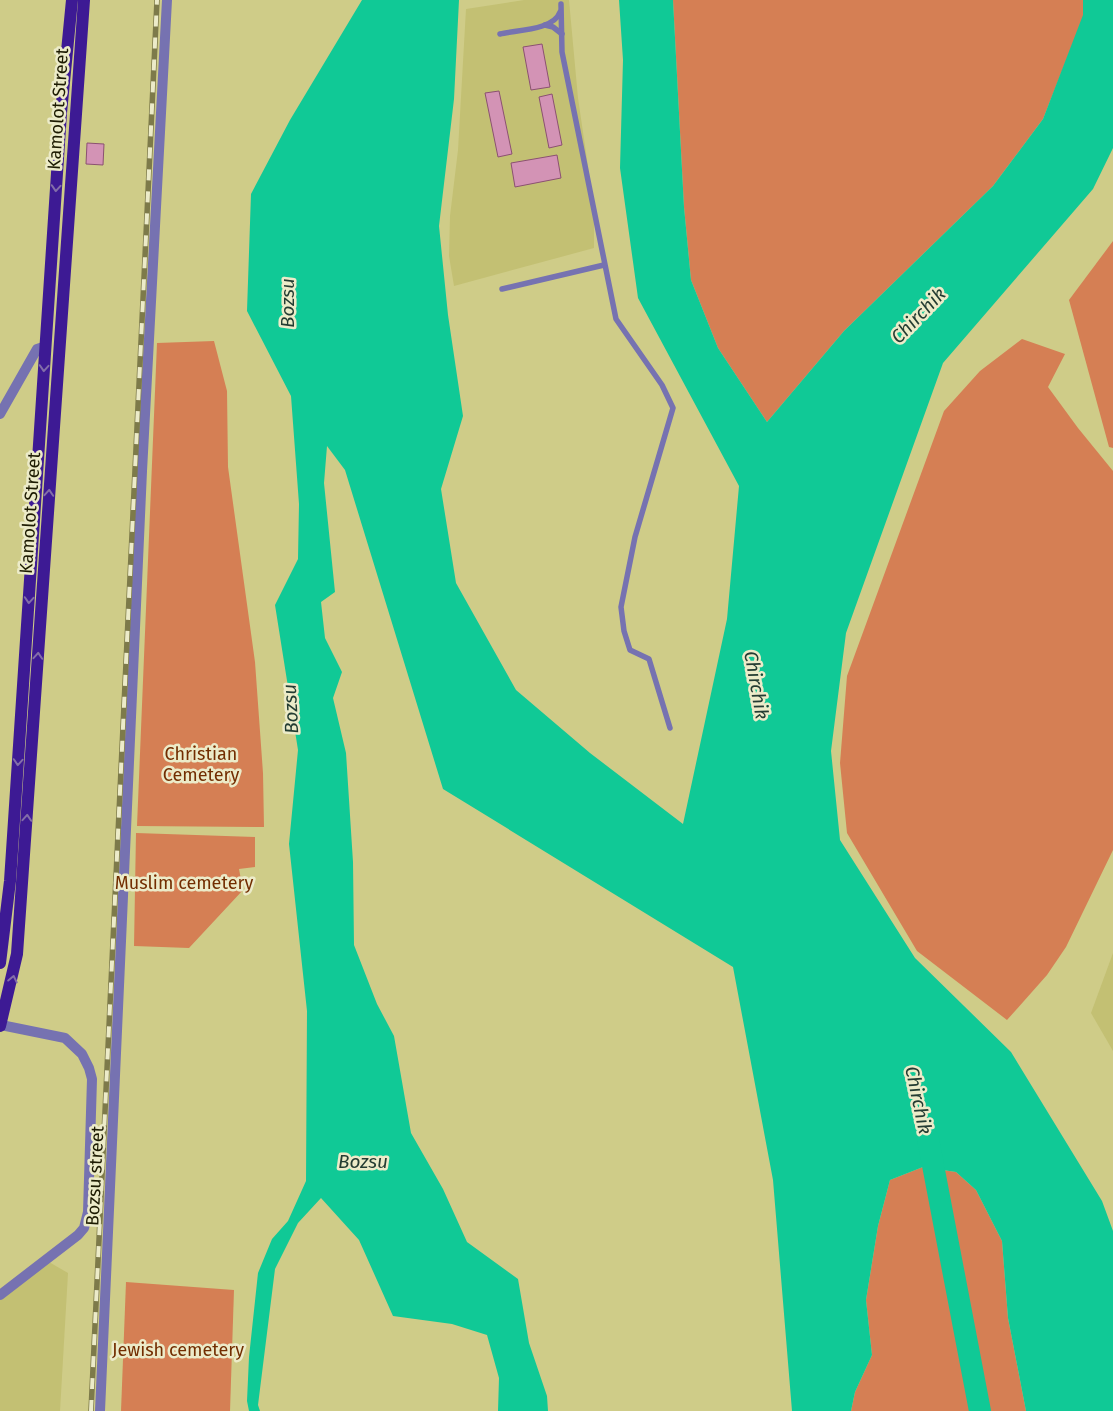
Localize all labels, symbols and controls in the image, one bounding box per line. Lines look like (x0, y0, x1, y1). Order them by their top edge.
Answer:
street label: Kamolot Street (43, 47, 73, 171)
one-way arrow (51, 184, 62, 192)
water label: Bozsu (276, 278, 299, 328)
water label: Chirchik (886, 283, 951, 348)
one-way arrow (39, 364, 50, 372)
street label: Kamolot Street (15, 451, 45, 575)
one-way arrow (43, 489, 54, 497)
one-way arrow (23, 596, 34, 604)
water label: Chirchik (739, 649, 774, 721)
one-way arrow (32, 651, 43, 659)
water label: Bozsu (278, 683, 303, 735)
park label: Christian Cemetery (163, 743, 239, 786)
one-way arrow (12, 758, 23, 766)
one-way arrow (21, 813, 32, 821)
park label: Muslim cemetery (115, 872, 253, 894)
one-way arrow (7, 975, 18, 984)
water label: Chirchik (900, 1064, 937, 1136)
street label: Bozsu street (81, 1125, 109, 1227)
water label: Bozsu (338, 1150, 388, 1173)
park label: Jewish cemetery (112, 1339, 244, 1361)

